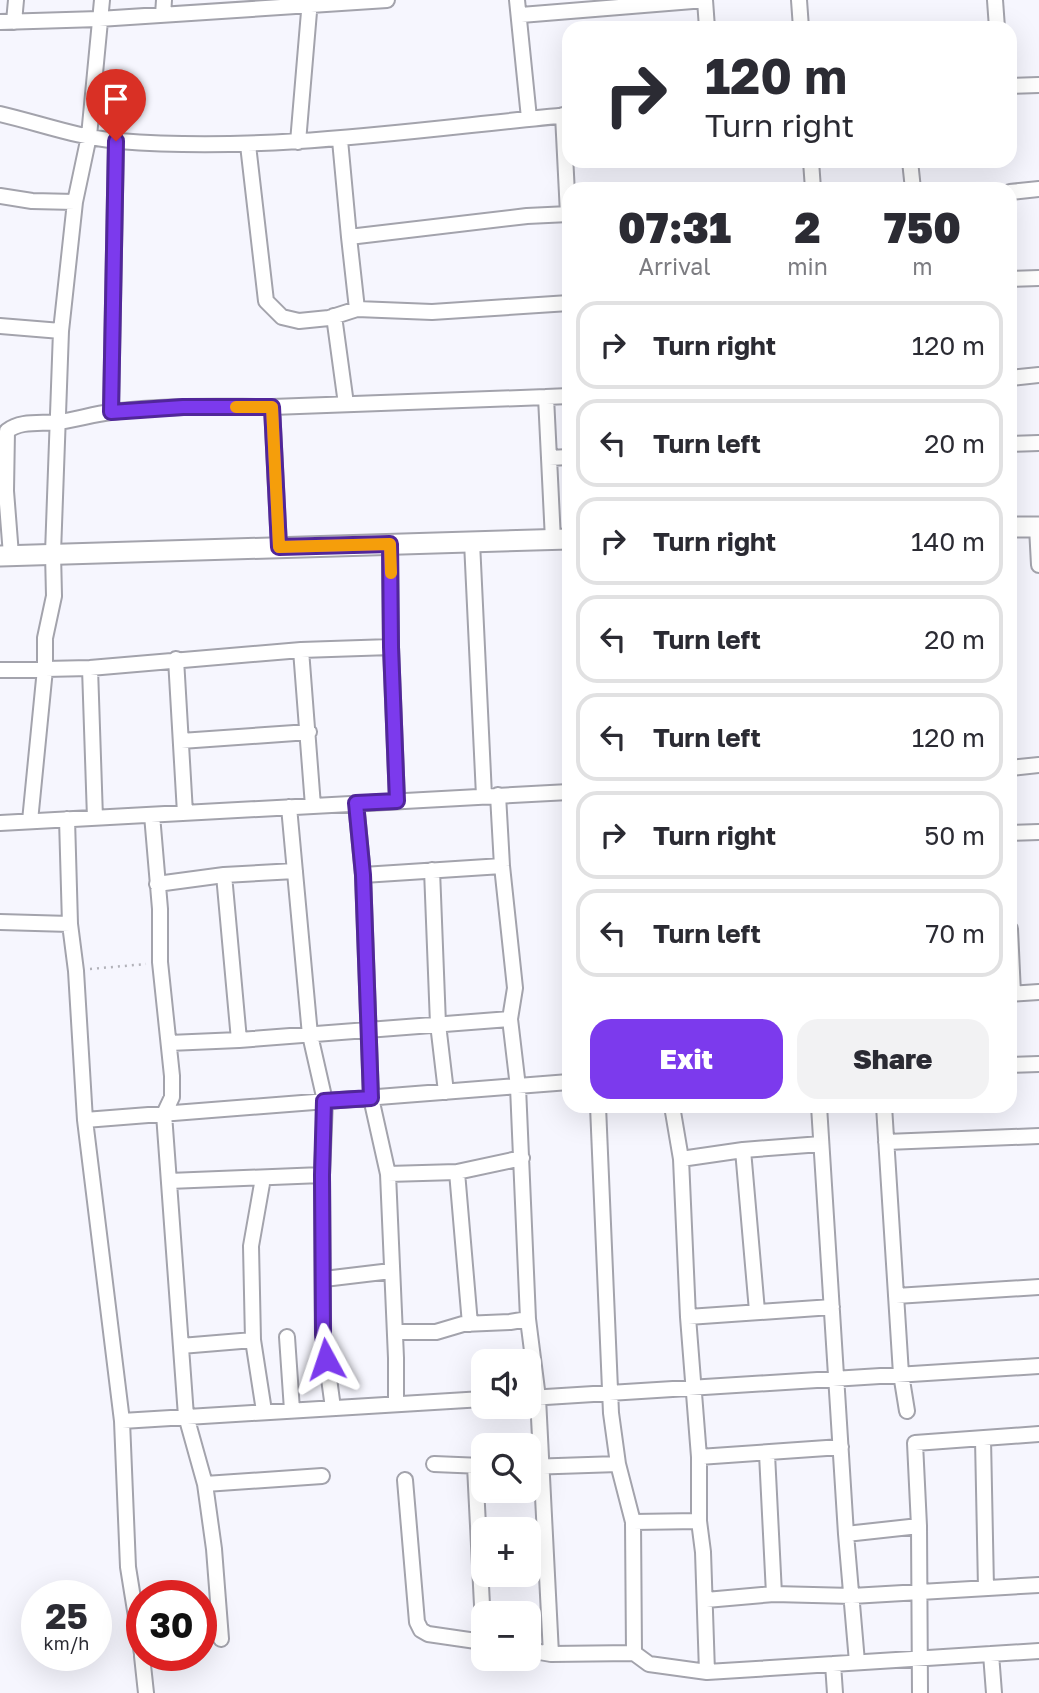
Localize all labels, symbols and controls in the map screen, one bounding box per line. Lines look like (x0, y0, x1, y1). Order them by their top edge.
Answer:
text: 120 m (705, 46, 847, 105)
icon: right (590, 49, 681, 140)
pin (86, 69, 146, 141)
icon: arrive (97, 80, 135, 118)
text: Turn right (705, 106, 854, 144)
text: 07:31 (618, 202, 731, 252)
text: 2 (794, 202, 821, 252)
text: 750 (884, 202, 961, 252)
text: Arrival (639, 252, 711, 280)
text: min (787, 252, 828, 280)
text: m (912, 252, 933, 280)
icon: right (594, 326, 632, 364)
text: Turn right (653, 330, 776, 361)
text: 120 m (912, 330, 985, 361)
icon: left (594, 424, 632, 462)
text: Turn left (653, 428, 761, 459)
text: 20 m (924, 428, 985, 459)
icon: right (594, 522, 632, 560)
text: Turn right (653, 526, 776, 557)
text: 140 m (911, 526, 985, 557)
icon: left (594, 620, 632, 658)
text: Turn left (653, 624, 761, 655)
text: 20 m (924, 624, 985, 655)
icon: left (594, 718, 632, 756)
text: Turn left (653, 722, 761, 753)
text: 120 m (912, 722, 985, 753)
icon: right (594, 816, 632, 854)
text: Turn right (653, 820, 776, 851)
text: 50 m (924, 820, 985, 851)
icon: left (594, 914, 632, 952)
text: Turn left (653, 918, 761, 949)
text: 70 m (926, 918, 985, 949)
button: Exit (590, 1019, 783, 1099)
button: Share (797, 1019, 989, 1099)
position arrow (289, 1322, 363, 1396)
map controls (471, 1349, 541, 1671)
button: sound (471, 1349, 541, 1419)
button: search (471, 1433, 541, 1503)
button: + (471, 1517, 541, 1587)
speed limit sign: 30 (126, 1580, 217, 1671)
text: 25 (45, 1595, 88, 1637)
button: − (471, 1601, 541, 1671)
text: km/h (44, 1632, 89, 1654)

